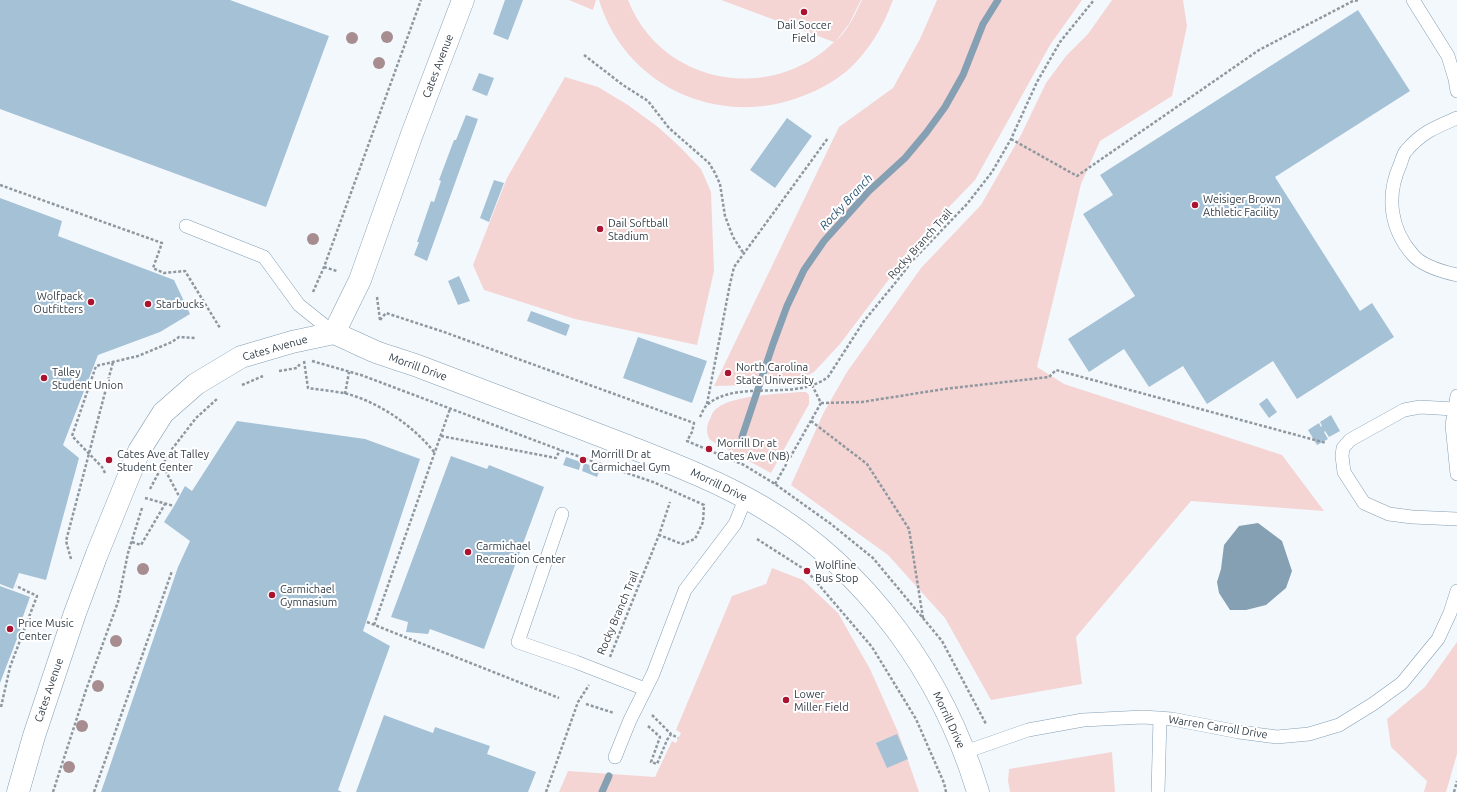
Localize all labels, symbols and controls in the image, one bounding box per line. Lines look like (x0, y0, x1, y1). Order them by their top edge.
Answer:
marker: Dail Soccer Field (799, 7, 809, 17)
place label: Dail Soccer Field (777, 18, 831, 44)
street label: Cates Avenue (420, 32, 456, 100)
water label: Rocky Branch (816, 171, 876, 233)
place label: Weisiger Brown Athletic Facility (1203, 192, 1281, 218)
marker: Weisiger Brown Athletic Facility (1190, 200, 1200, 210)
street label: Rocky Branch Trail (885, 206, 955, 282)
place label: Dail Softball Stadium (608, 216, 668, 242)
marker: Dail Softball Stadium (595, 224, 605, 234)
place label: Wolfpack Outfitters (33, 289, 83, 315)
marker: Wolfpack Outfitters (86, 297, 96, 307)
place label: Starbucks (156, 297, 204, 311)
marker: Starbucks (143, 299, 153, 309)
street label: Cates Avenue (241, 332, 309, 364)
street label: Morrill Drive (387, 350, 449, 384)
place label: North Carolina State University (736, 360, 814, 386)
place label: Talley Student Union (52, 365, 123, 391)
marker: North Carolina State University (723, 368, 733, 378)
marker: Talley Student Union (39, 373, 49, 383)
place label: Morrill Dr at Cates Ave (NB) (717, 436, 790, 462)
marker: Morrill Dr at Cates Ave (NB) (704, 444, 714, 454)
place label: Cates Ave at Talley Student Center (117, 447, 209, 473)
place label: Morrill Dr at Carmichael Gym (591, 447, 670, 473)
marker: Cates Ave at Talley Student Center (104, 455, 114, 465)
marker: Morrill Dr at Carmichael Gym (578, 455, 588, 465)
street label: Morrill Drive (689, 466, 749, 504)
place label: Carmichael Recreation Center (476, 539, 566, 565)
marker: Carmichael Recreation Center (463, 547, 473, 557)
place label: Wolfline Bus Stop (815, 558, 858, 584)
marker: Wolfline Bus Stop (802, 566, 812, 576)
street label: Rocky Branch Trail (594, 569, 642, 657)
place label: Carmichael Gymnasium (280, 582, 337, 608)
marker: Carmichael Gymnasium (267, 590, 277, 600)
place label: Price Music Center (18, 616, 73, 642)
marker: Price Music Center (5, 624, 15, 634)
street label: Cates Avenue (32, 656, 66, 724)
place label: Lower Miller Field (794, 687, 849, 713)
street label: Morrill Drive (930, 689, 968, 751)
marker: Lower Miller Field (781, 695, 791, 705)
street label: Warren Carroll Drive (1167, 713, 1269, 741)

